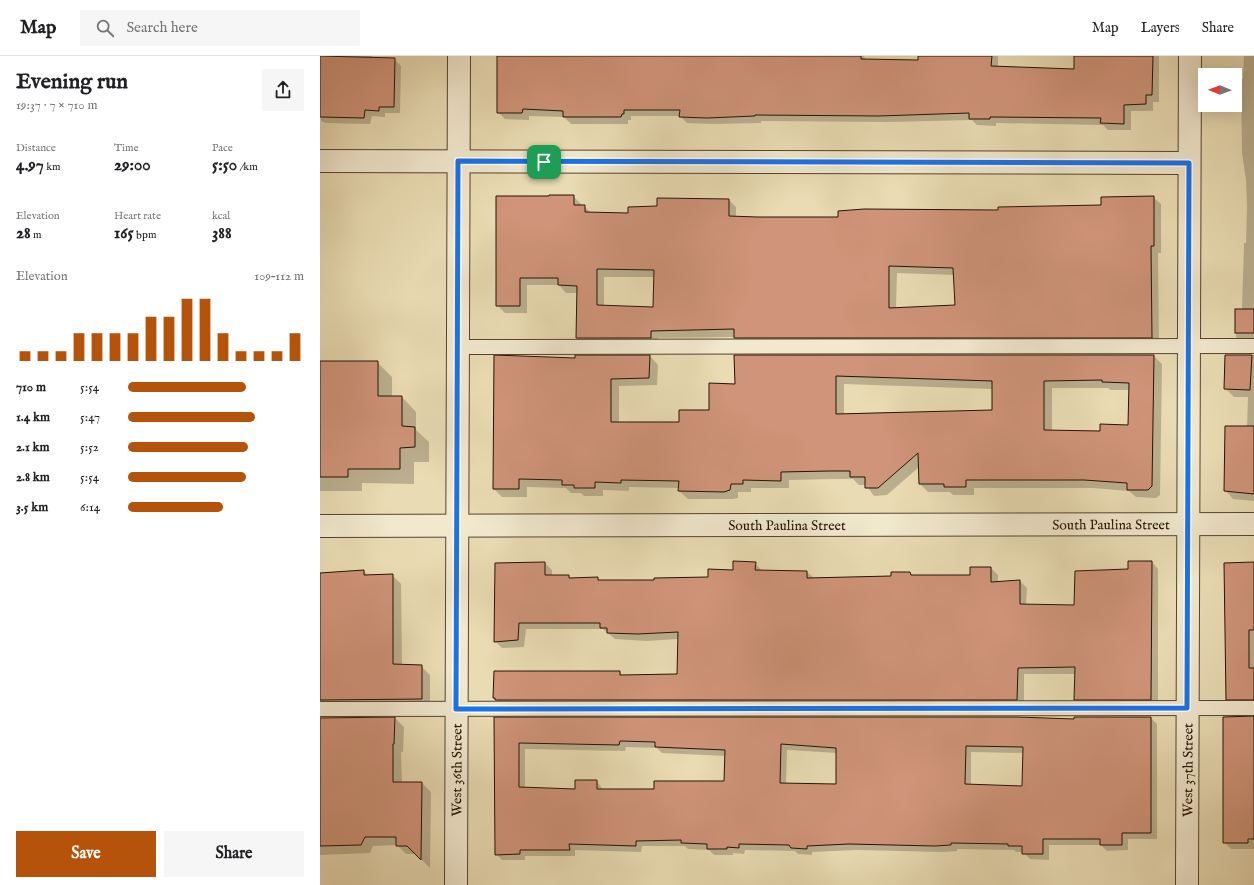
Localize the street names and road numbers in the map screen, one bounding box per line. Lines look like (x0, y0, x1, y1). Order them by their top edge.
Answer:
street label: South Paulina Street (1052, 516, 1170, 534)
street label: South Paulina Street (728, 517, 846, 535)
street label: West 36th Street (448, 723, 467, 817)
street label: West 37th Street (1179, 723, 1198, 817)

